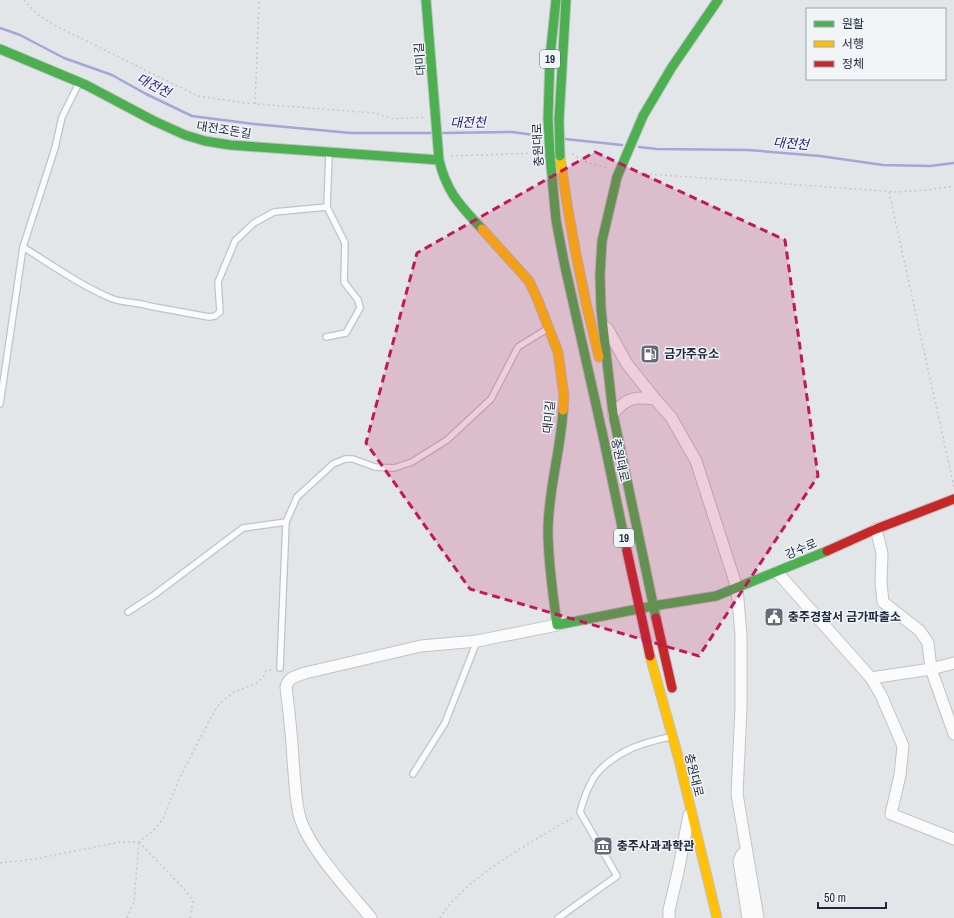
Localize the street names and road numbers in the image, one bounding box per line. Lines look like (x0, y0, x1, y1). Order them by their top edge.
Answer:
street label: 대미길 (411, 42, 429, 76)
road number: 19 (540, 50, 560, 68)
street label: 대전조돈길 (195, 118, 253, 142)
street label: 충원대로 (529, 123, 547, 167)
street label: 대미길 (539, 400, 559, 434)
street label: 충원대로 (608, 437, 632, 483)
road number: 19 (614, 529, 634, 547)
street label: 강수로 (783, 535, 819, 563)
street label: 충원대로 (681, 752, 707, 798)

